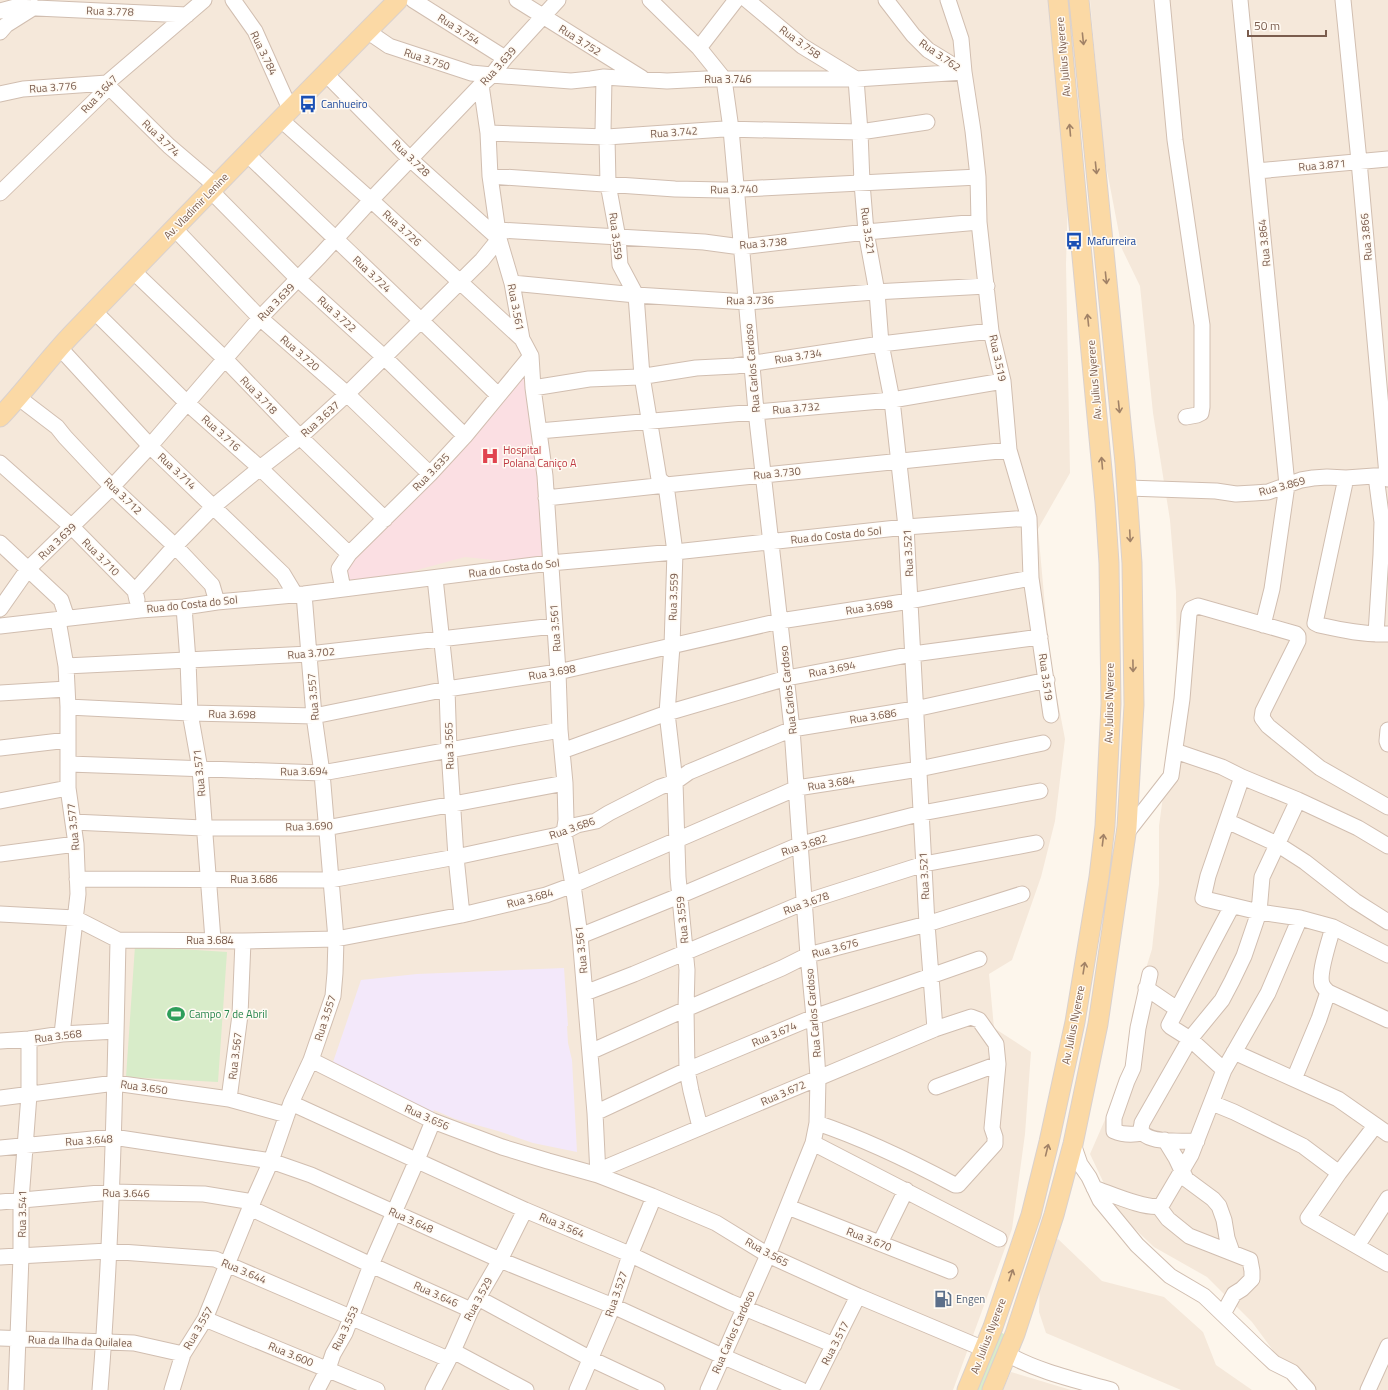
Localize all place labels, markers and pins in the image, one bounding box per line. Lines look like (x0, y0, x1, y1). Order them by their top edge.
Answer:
bus stop icon: Canhueiro (298, 94, 318, 114)
place label: Canhueiro (321, 96, 368, 112)
bus stop icon: Mafurreira (1064, 231, 1084, 251)
place label: Mafurreira (1087, 233, 1137, 249)
place label: Hospital Polana Caniço A (503, 442, 577, 471)
hospital icon: Hospital Polana Caniço A (480, 446, 500, 466)
sports icon: Campo 7 de Abril (166, 1004, 186, 1024)
place label: Campo 7 de Abril (189, 1006, 267, 1022)
fuel station icon: Engen (933, 1289, 953, 1309)
place label: Engen (956, 1291, 985, 1307)

